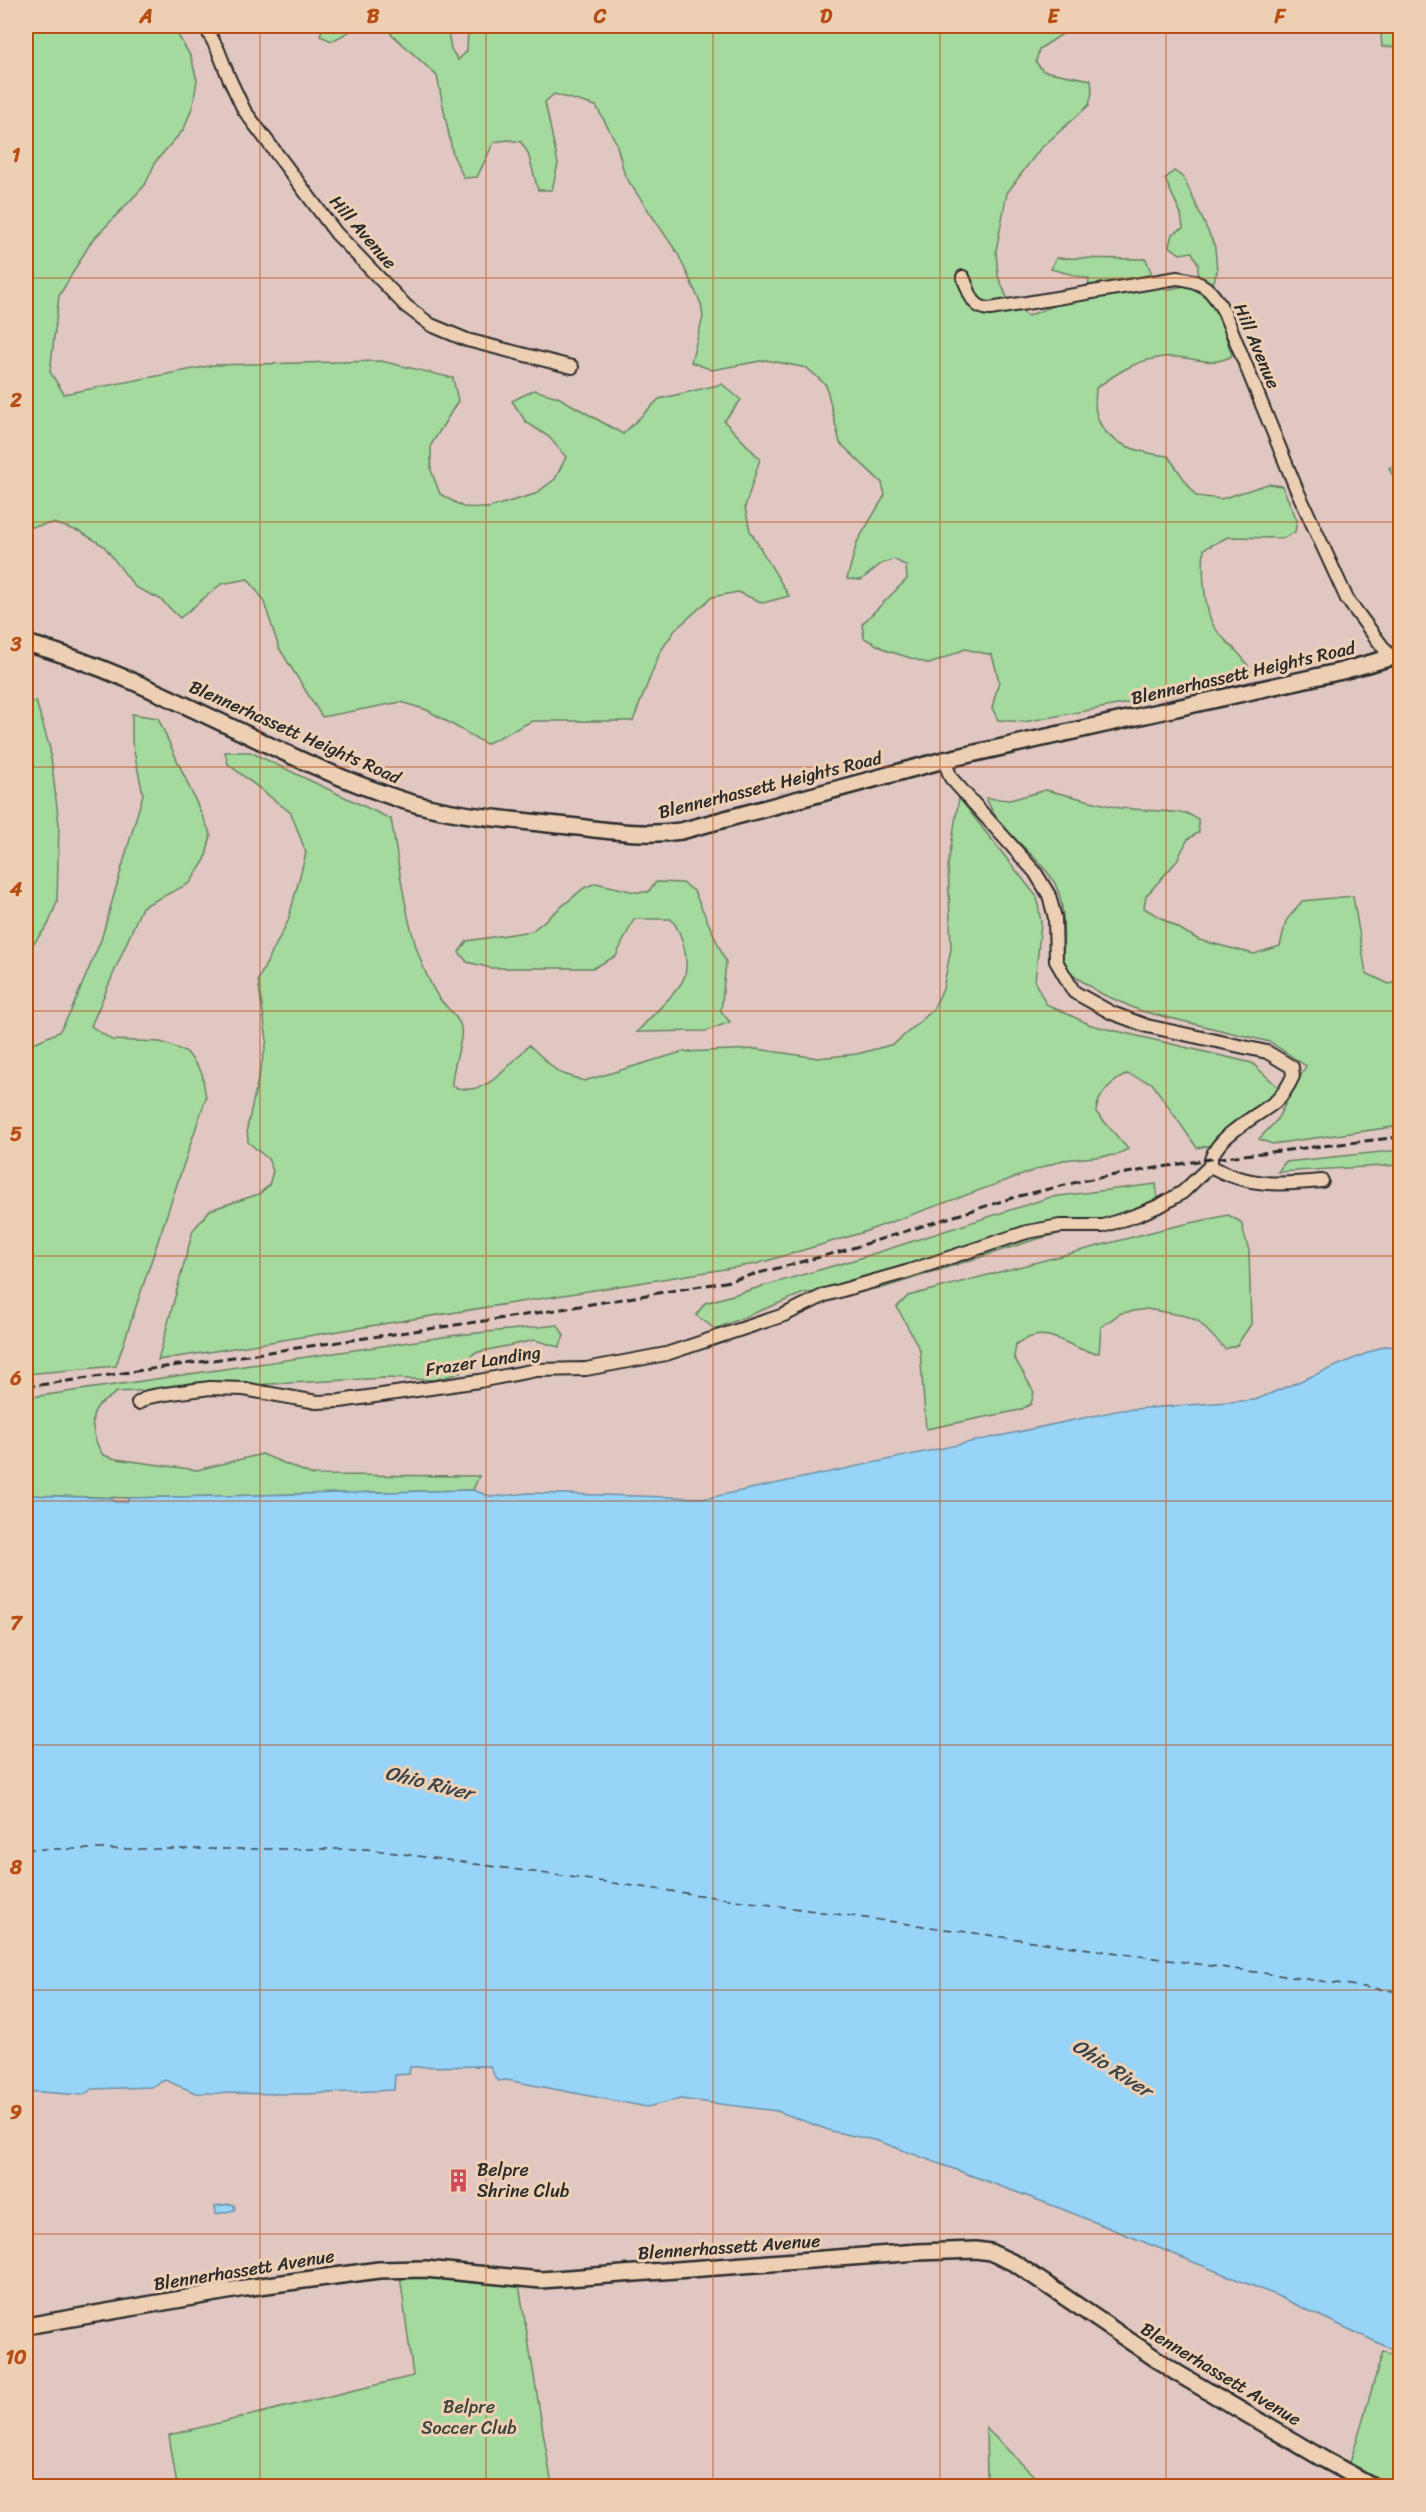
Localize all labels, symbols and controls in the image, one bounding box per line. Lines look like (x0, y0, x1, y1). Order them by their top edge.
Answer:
text: A (138, 0, 153, 34)
text: B (367, 0, 380, 34)
text: C (593, 0, 607, 34)
text: D (820, 0, 833, 34)
text: E (1047, 0, 1060, 34)
text: F (1274, 0, 1287, 34)
text: 1 (12, 138, 21, 173)
street label: Hill Avenue (321, 187, 405, 277)
street label: Hill Avenue (1225, 298, 1289, 394)
text: 2 (9, 383, 22, 418)
text: 3 (10, 627, 22, 662)
street label: Blennerhassett Heights Road (1128, 631, 1360, 714)
street label: Blennerhassett Heights Road (184, 671, 408, 794)
street label: Blennerhassett Heights Road (655, 741, 886, 828)
text: 4 (9, 872, 23, 907)
text: 5 (10, 1117, 22, 1152)
street label: Frazer Landing (423, 1336, 543, 1386)
text: 6 (9, 1361, 22, 1396)
text: 7 (10, 1606, 23, 1641)
water label: Ohio River (381, 1755, 480, 1812)
text: 8 (9, 1850, 23, 1885)
water label: Ohio River (1065, 2029, 1162, 2109)
text: 9 (10, 2095, 22, 2130)
place label: Belpre Shrine Club (477, 2154, 570, 2207)
building icon: Belpre Shrine Club (446, 2167, 472, 2193)
street label: Blennerhassett Avenue (637, 2225, 821, 2269)
street label: Blennerhassett Avenue (151, 2240, 337, 2300)
street label: Blennerhassett Avenue (1134, 2313, 1308, 2435)
text: 10 (5, 2340, 27, 2375)
park label: Belpre Soccer Club (421, 2391, 517, 2444)

